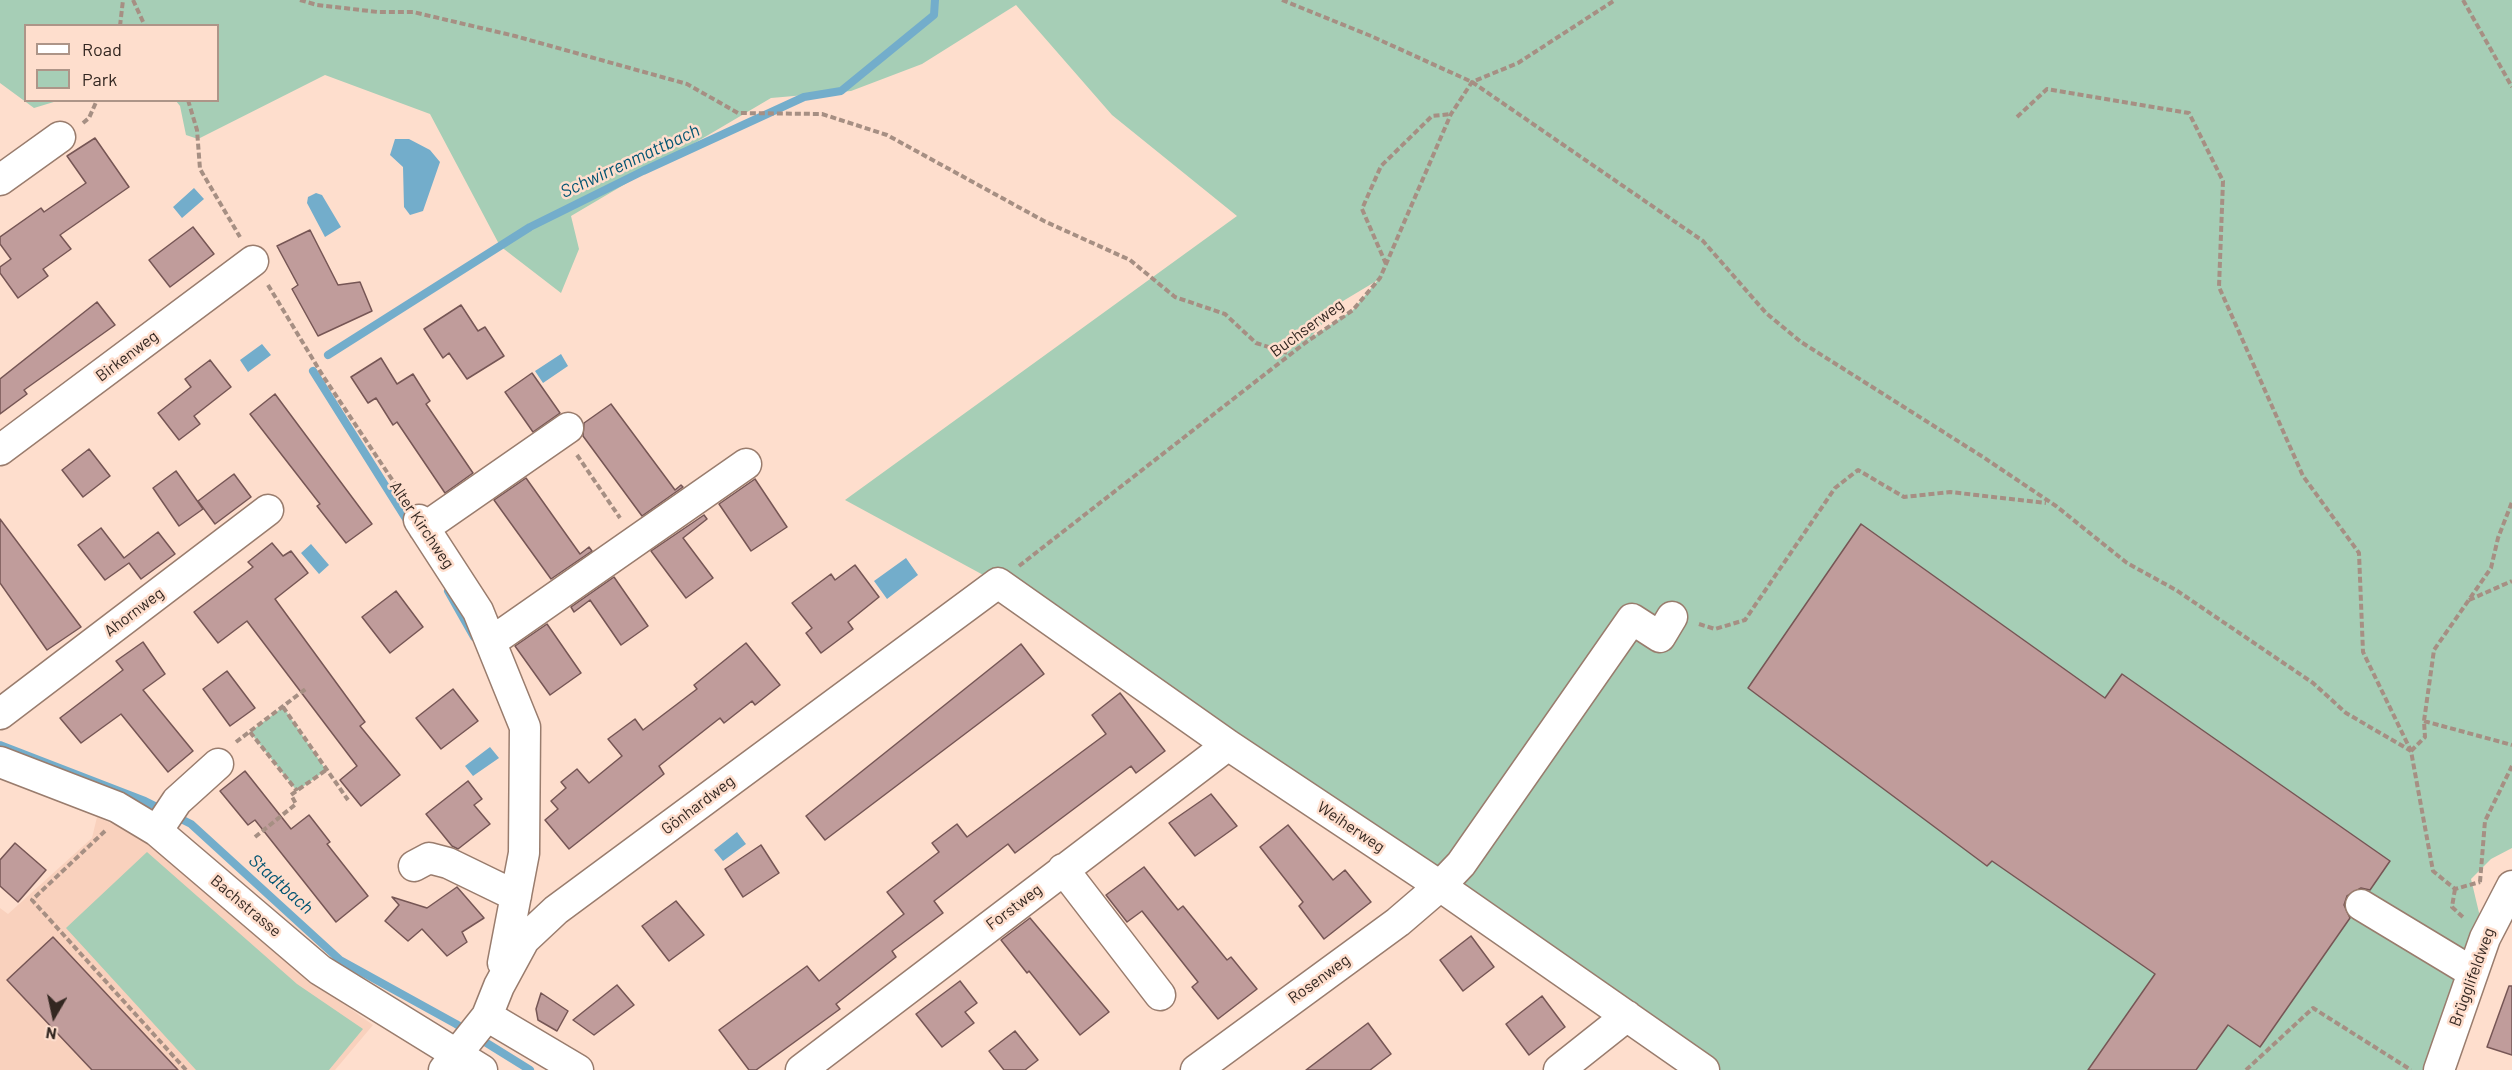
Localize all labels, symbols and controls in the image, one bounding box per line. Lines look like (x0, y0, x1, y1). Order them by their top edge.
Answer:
legend (24, 24, 219, 102)
text: Road (82, 38, 122, 60)
text: Park (82, 68, 117, 90)
water label: Schwirrenmattbach (557, 119, 703, 203)
street label: Buchserweg (1266, 295, 1348, 361)
street label: Birkenweg (92, 326, 162, 386)
street label: Alter Kirchweg (386, 478, 458, 572)
street label: Ahornweg (100, 583, 168, 641)
street label: Gönhardweg (658, 771, 738, 839)
street label: Weiherweg (1313, 797, 1389, 857)
water label: Stadtbach (244, 849, 318, 919)
street label: Bachstrasse (207, 871, 285, 941)
street label: Forstweg (982, 880, 1046, 934)
street label: Brügglifeldweg (2445, 925, 2499, 1029)
street label: Rosenweg (1284, 950, 1354, 1008)
north arrow (24, 986, 84, 1046)
text: N (44, 1024, 58, 1044)

